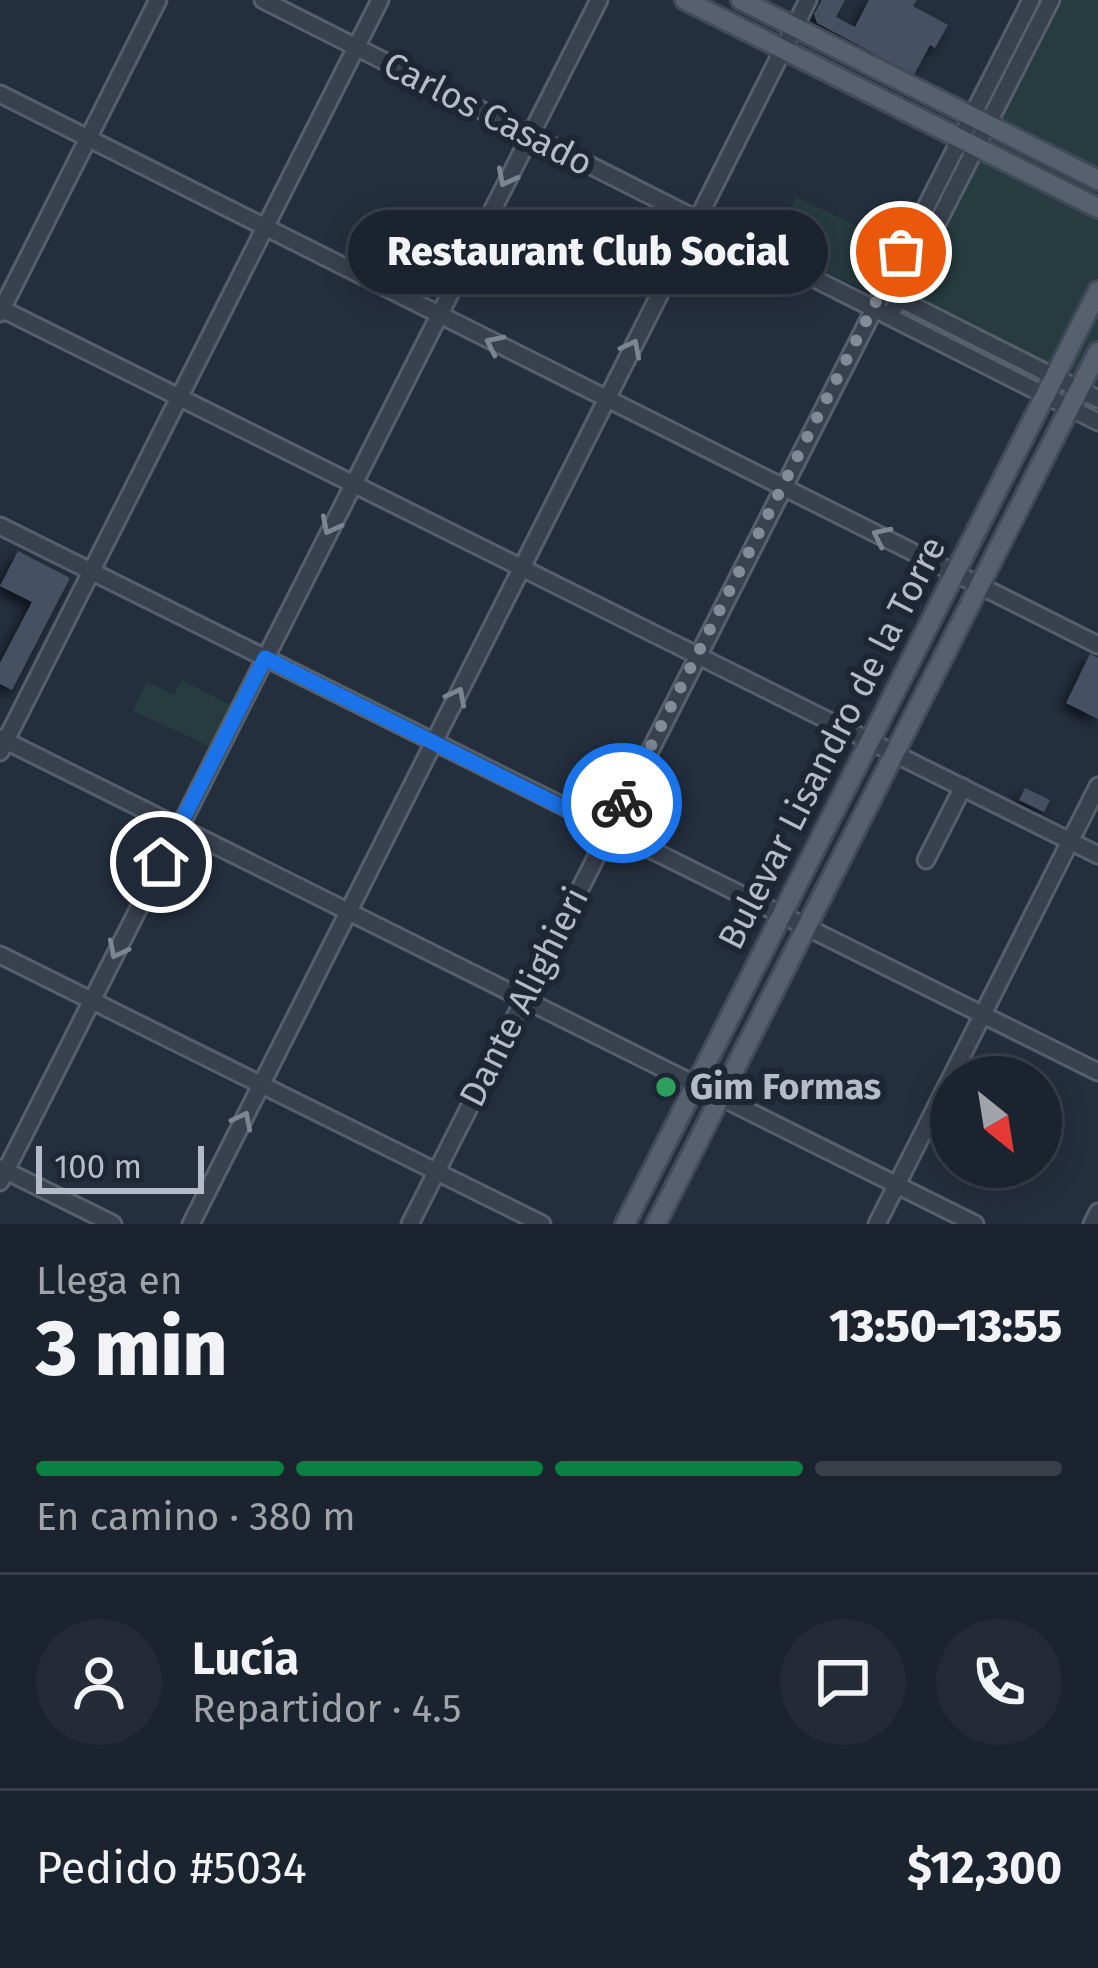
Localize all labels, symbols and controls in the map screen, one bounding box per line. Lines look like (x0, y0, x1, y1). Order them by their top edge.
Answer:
street label: Carlos Casado (376, 42, 600, 186)
one-way arrow (498, 166, 521, 188)
pin (850, 201, 952, 303)
callout: Restaurant Club Social (349, 210, 829, 294)
icon: bag (868, 219, 934, 285)
text: Restaurant Club Social (387, 229, 789, 275)
one-way arrow (485, 334, 506, 358)
one-way arrow (618, 339, 642, 360)
one-way arrow (322, 514, 345, 536)
one-way arrow (871, 528, 893, 551)
street label: Bulevar Lisandro de la Torre (709, 529, 955, 957)
one-way arrow (442, 687, 466, 708)
courier (562, 743, 682, 863)
icon: bike (589, 770, 655, 836)
pin (110, 811, 212, 913)
icon: home (128, 829, 194, 895)
street label: Dante Alighieri (450, 880, 598, 1114)
one-way arrow (108, 938, 132, 959)
north arrow (930, 1056, 1062, 1188)
map controls (930, 1056, 1062, 1188)
place label: Gim Formas (690, 1065, 881, 1109)
marker: Gim Formas (653, 1074, 679, 1100)
one-way arrow (229, 1110, 252, 1132)
scale bar (36, 1140, 204, 1193)
text: 100 m (54, 1147, 142, 1187)
text: Llega en (36, 1258, 183, 1304)
text: 13:50–13:55 (829, 1299, 1062, 1353)
text: 3 min (36, 1302, 227, 1396)
text: En camino · 380 m (36, 1494, 356, 1540)
button: person (36, 1619, 162, 1745)
button: chat (780, 1619, 906, 1745)
button: phone (936, 1619, 1062, 1745)
text: Lucía (192, 1632, 299, 1686)
text: Repartidor · 4.5 (192, 1686, 462, 1732)
text: Pedido #5034 (36, 1841, 307, 1895)
text: $12,300 (907, 1841, 1062, 1895)

